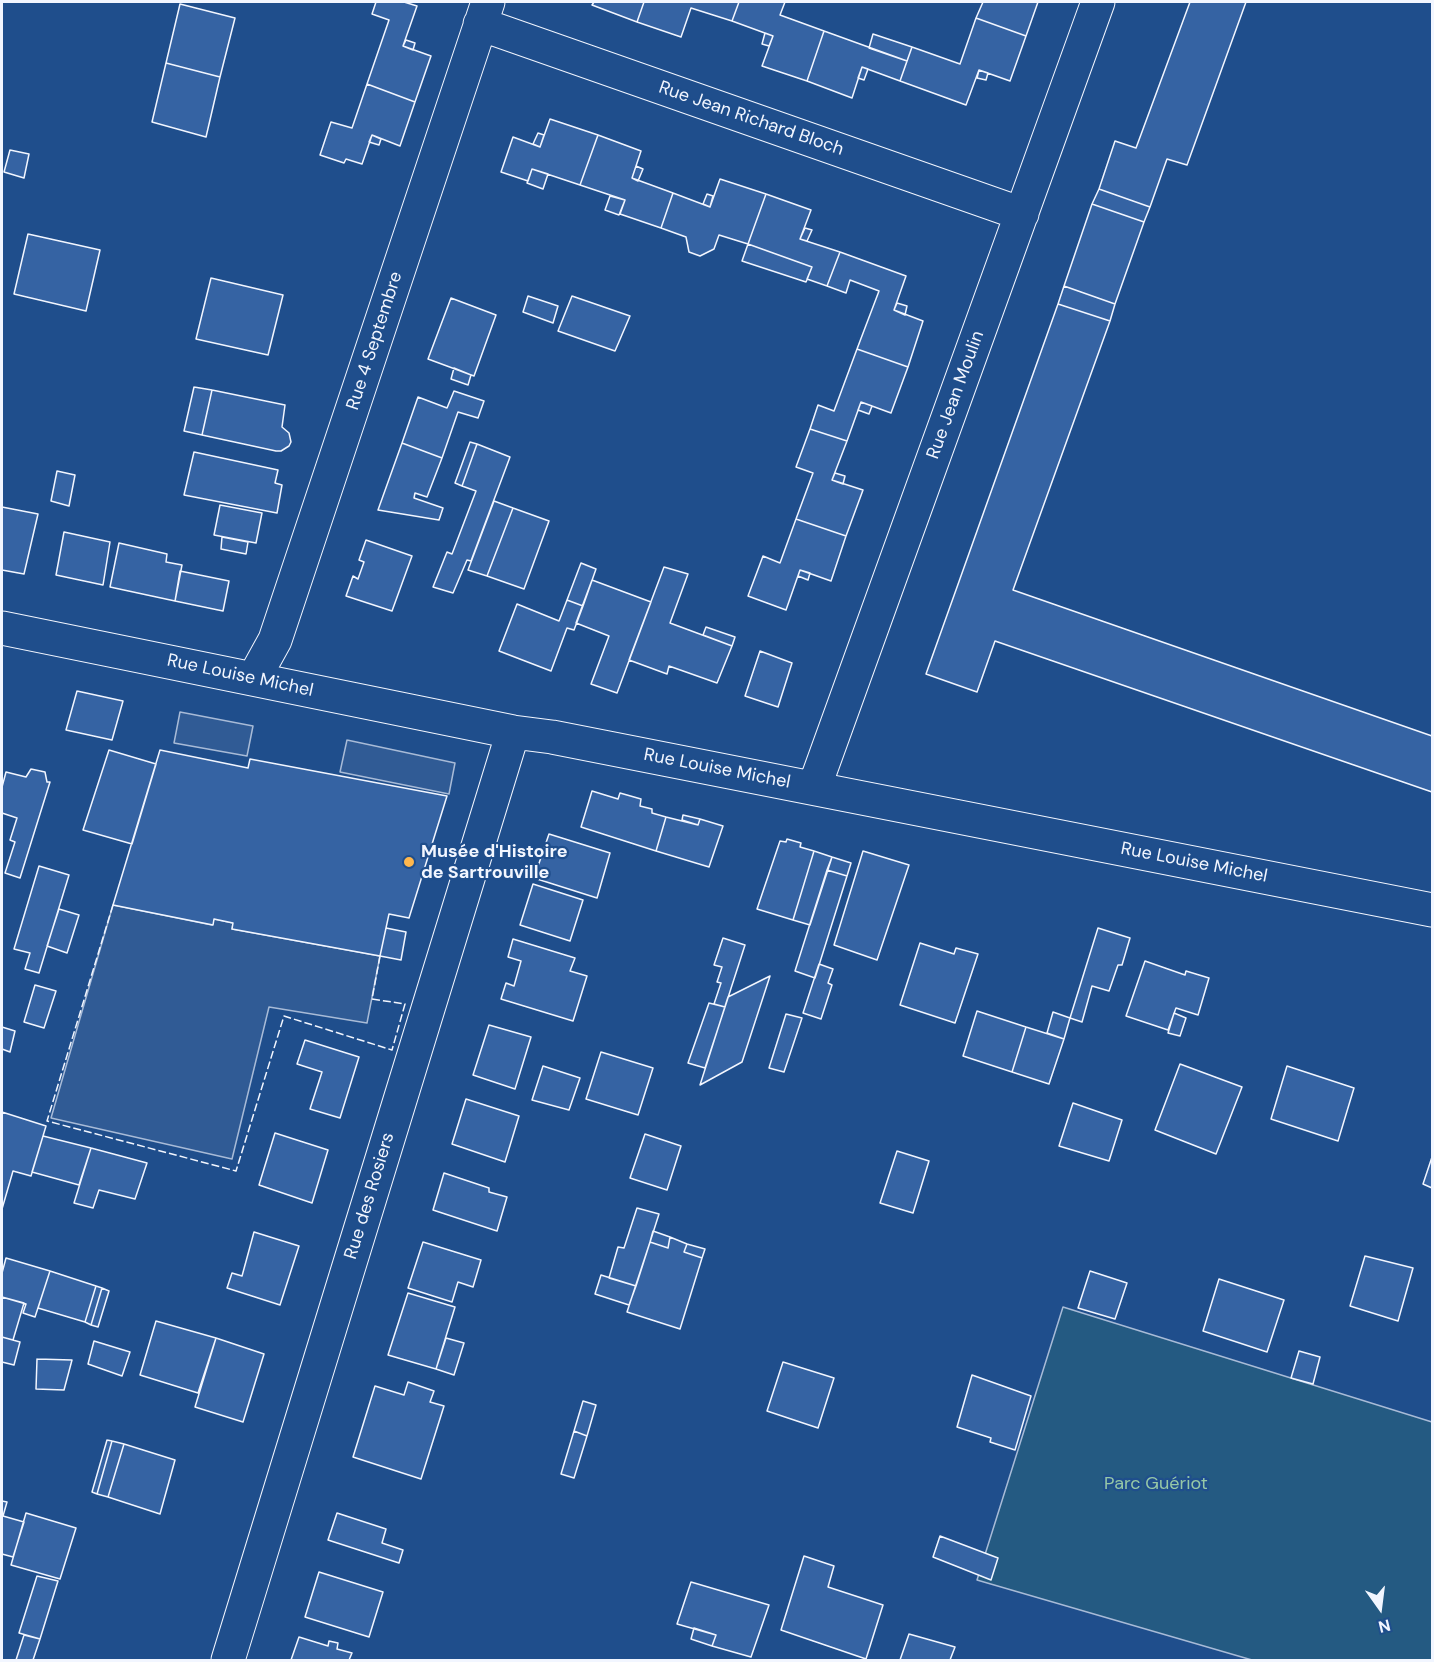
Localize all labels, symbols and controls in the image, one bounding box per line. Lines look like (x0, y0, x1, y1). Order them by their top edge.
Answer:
street label: Rue Jean Richard Bloch (656, 77, 846, 161)
street label: Rue 4 Septembre (342, 269, 408, 413)
street label: Rue Jean Moulin (923, 328, 989, 462)
street label: Rue Louise Michel (165, 650, 315, 702)
street label: Rue Louise Michel (642, 744, 792, 794)
street label: Rue Louise Michel (1119, 838, 1269, 888)
place label: Musée d'Histoire de Sartrouville (421, 841, 567, 884)
marker: Musée d'Histoire de Sartrouville (402, 855, 416, 869)
street label: Rue des Rosiers (340, 1130, 400, 1262)
park label: Parc Guériot (1104, 1473, 1208, 1495)
north arrow (1350, 1578, 1410, 1638)
text: N (1376, 1614, 1393, 1638)

